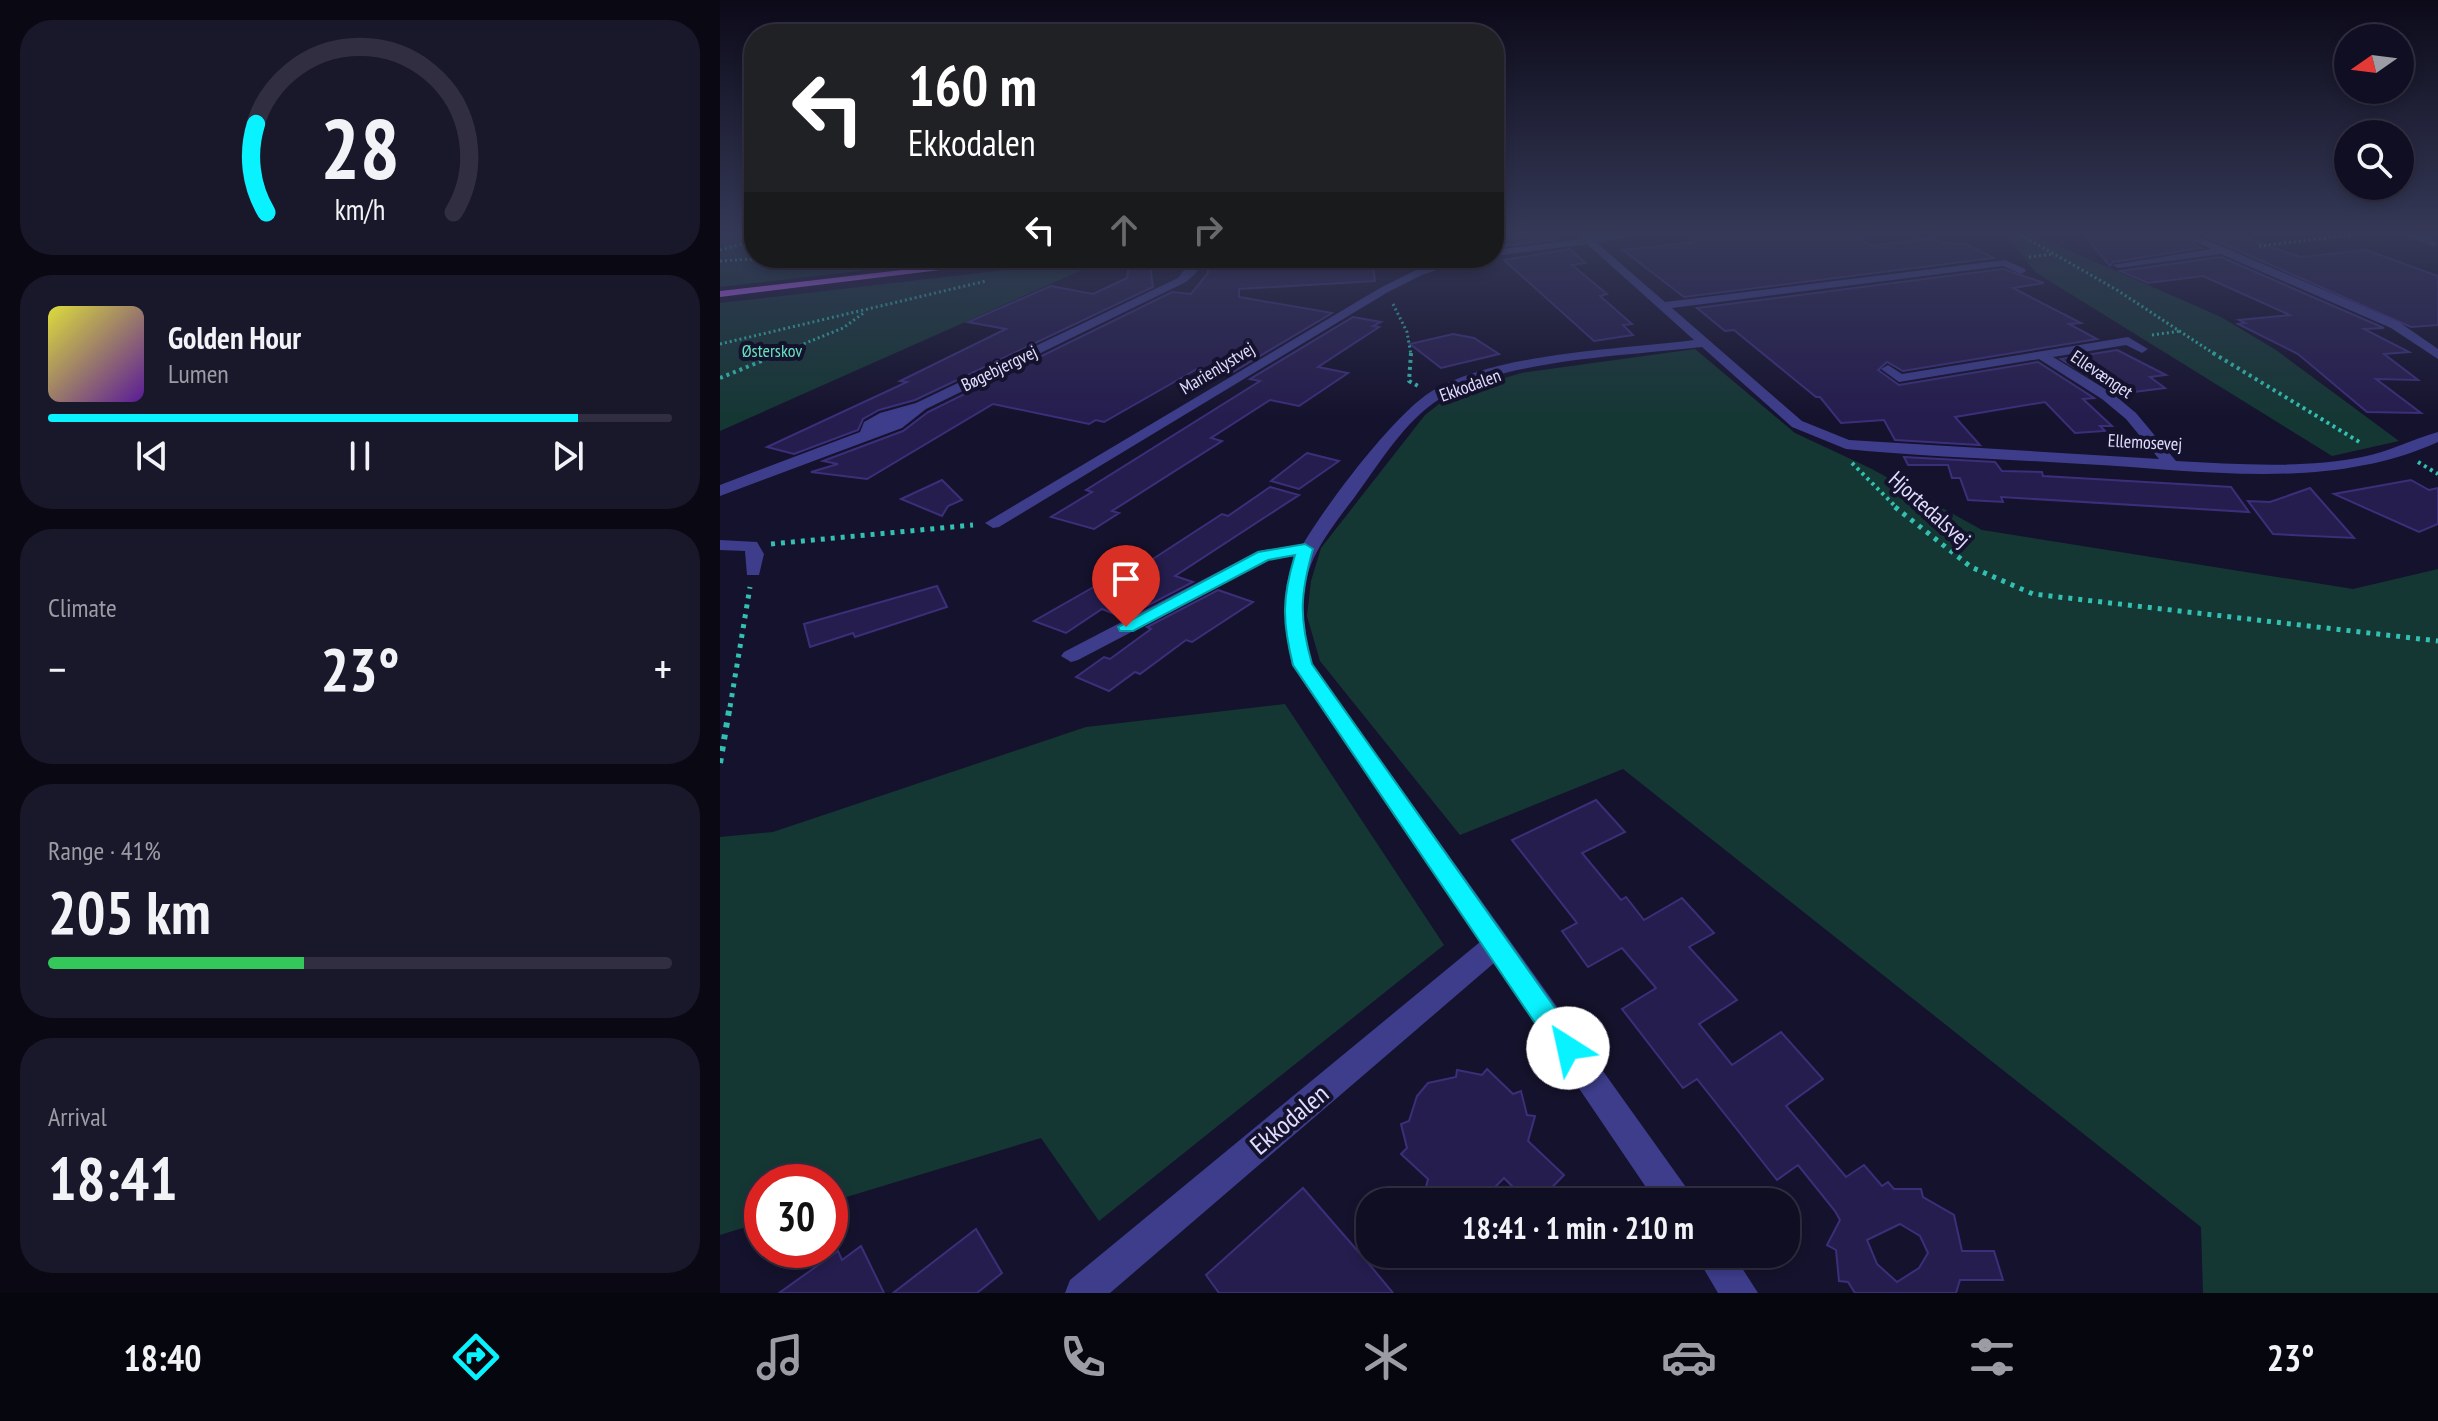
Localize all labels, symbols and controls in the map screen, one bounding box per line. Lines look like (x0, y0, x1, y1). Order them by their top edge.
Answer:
north arrow (2334, 24, 2414, 104)
map controls (2334, 24, 2414, 200)
text: 160 m (908, 49, 1037, 121)
icon: left (776, 56, 880, 160)
text: 28 (320, 94, 400, 202)
text: Ekkodalen (908, 119, 1036, 166)
button: search (2334, 120, 2414, 200)
text: km/h (335, 191, 385, 228)
icon: left (1018, 208, 1062, 252)
icon: ahead (1102, 208, 1146, 252)
icon: right (1186, 208, 1230, 252)
text: Golden Hour (168, 318, 301, 357)
street label: Marienlystvej (1175, 337, 1259, 399)
park label: Østerskov (742, 339, 802, 362)
street label: Bøgebjergvej (957, 340, 1041, 396)
street label: Ellevænget (2067, 345, 2137, 403)
text: Lumen (168, 357, 229, 390)
street label: Ekkodalen (1436, 363, 1504, 407)
street label: Ellemosevej (2107, 429, 2183, 455)
icon: previous (130, 434, 174, 478)
icon: pause (338, 434, 382, 478)
icon: next (546, 434, 590, 478)
street label: Hjortedalsvej (1883, 465, 1977, 553)
pin (1092, 545, 1160, 627)
icon: arrive (1104, 557, 1148, 601)
text: Climate (48, 591, 117, 624)
text: 23° (320, 630, 400, 708)
text: − (48, 640, 66, 697)
text: + (654, 640, 672, 697)
text: Range · 41% (48, 834, 161, 867)
text: 205 km (48, 873, 211, 951)
position arrow (1526, 1006, 1610, 1090)
street label: Ekkodalen (1243, 1077, 1335, 1161)
text: Arrival (48, 1100, 107, 1133)
text: 18:41 (48, 1139, 178, 1217)
speed limit sign: 30 (744, 1164, 848, 1268)
text: 18:41 · 1 min · 210 m (1462, 1208, 1694, 1247)
icon: directions (448, 1329, 504, 1385)
icon: music (752, 1329, 808, 1385)
icon: phone (1055, 1329, 1111, 1385)
icon: climate (1358, 1329, 1414, 1385)
icon: car (1661, 1329, 1717, 1385)
icon: filters (1964, 1329, 2020, 1385)
text: 18:40 (124, 1334, 201, 1381)
text: 23° (2267, 1334, 2314, 1381)

